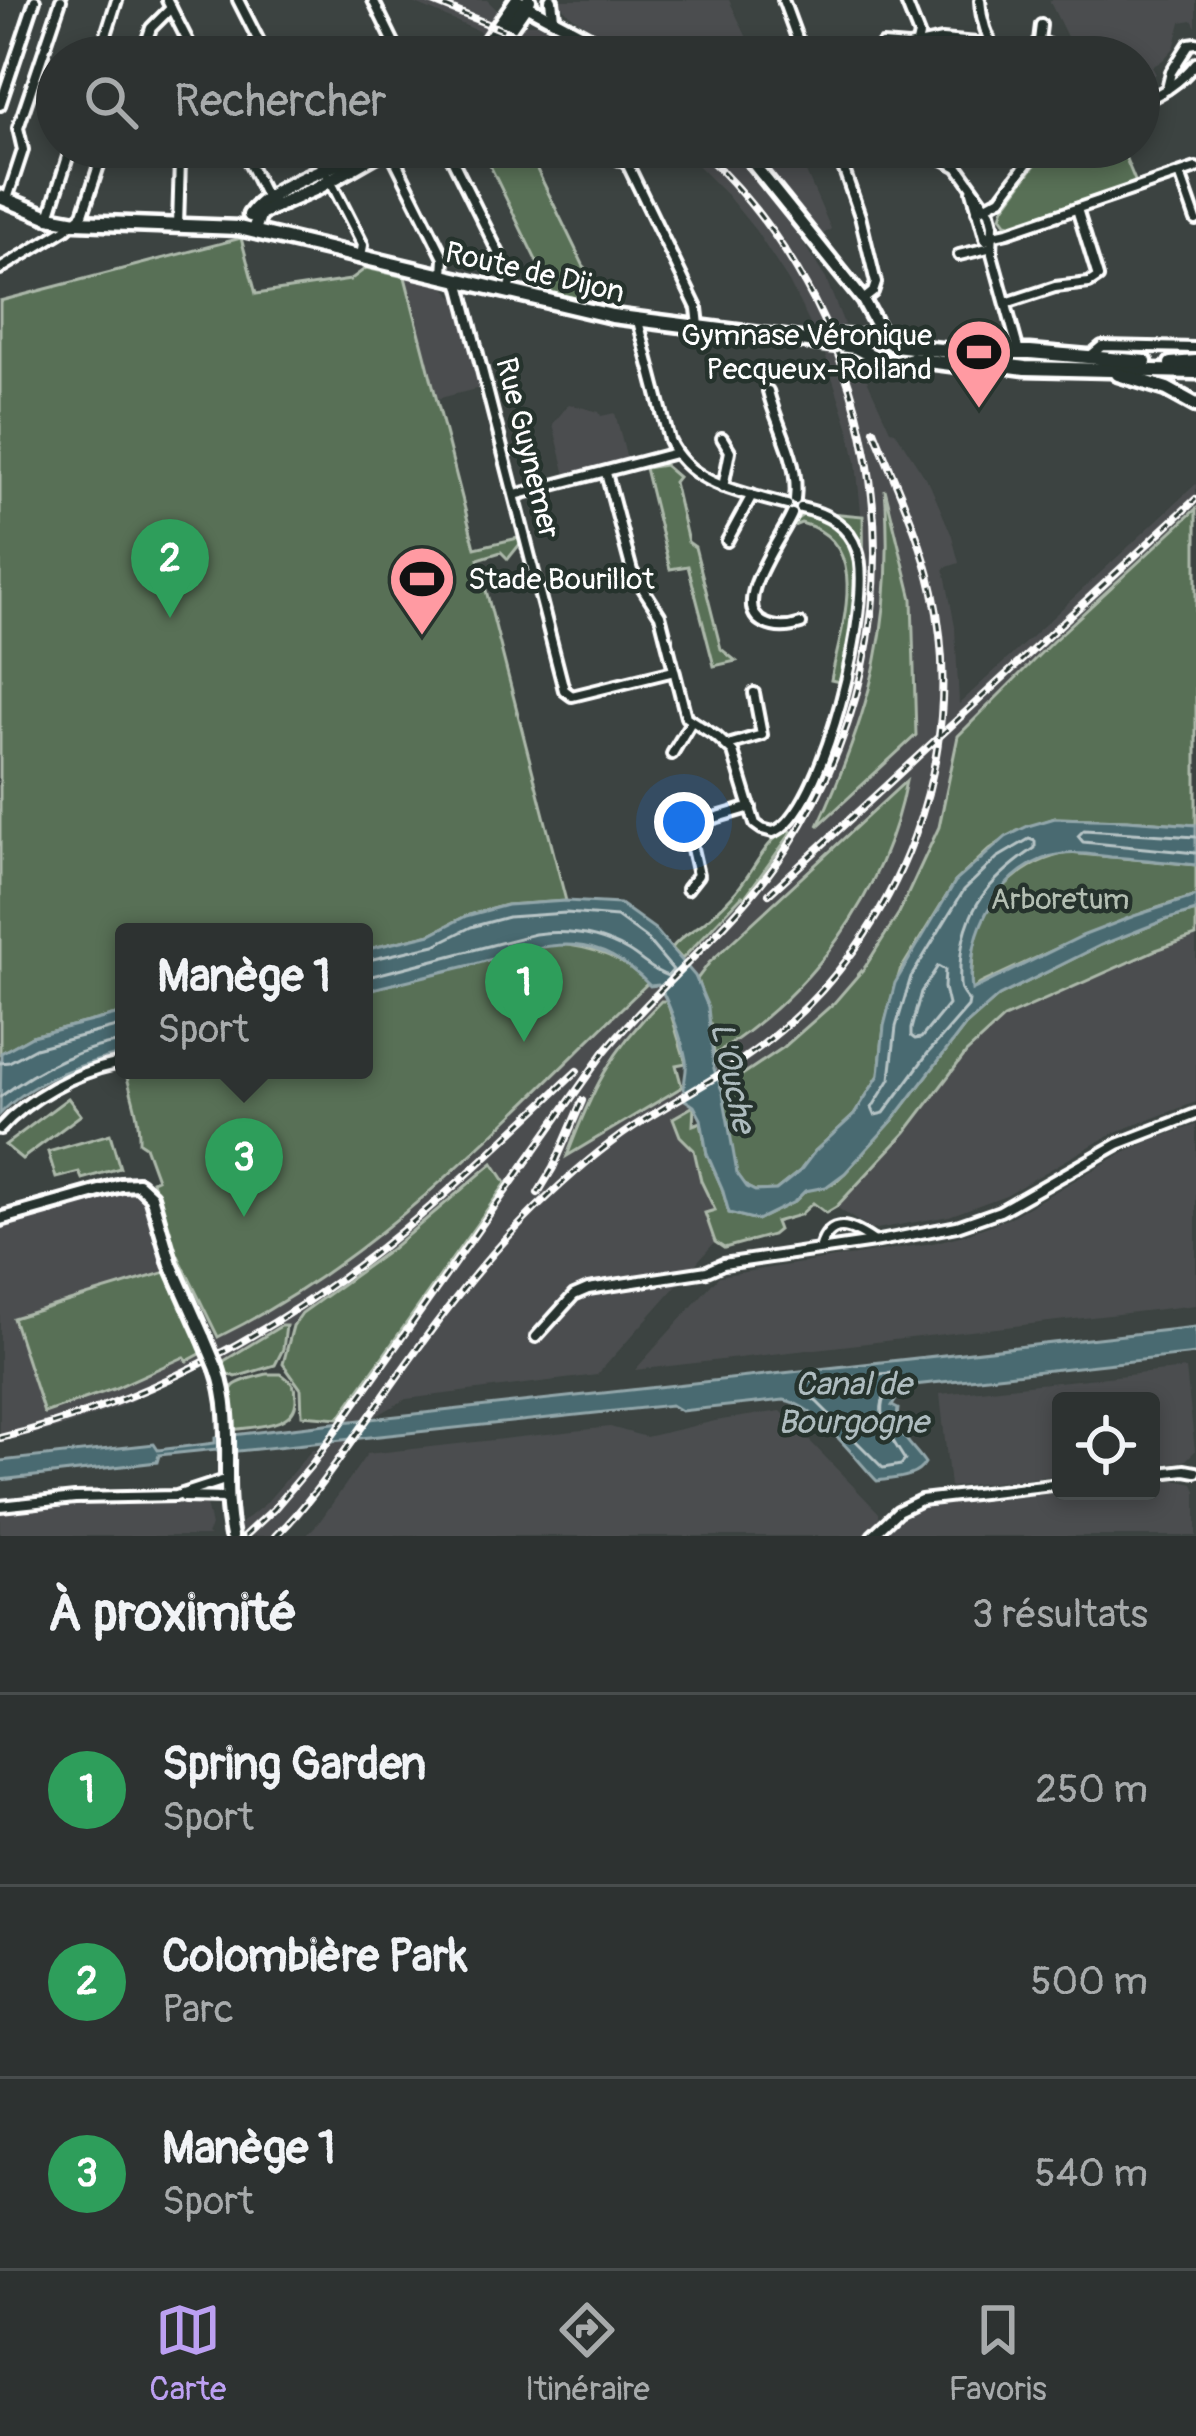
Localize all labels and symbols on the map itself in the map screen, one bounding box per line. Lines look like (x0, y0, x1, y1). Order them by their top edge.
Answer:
street label: Route de Dijon (442, 234, 628, 311)
place label: Gymnase Véronique Pecqueux-Rolland (681, 317, 932, 388)
sports icon: Gymnase Véronique Pecqueux-Rolland (944, 317, 1014, 411)
street label: Rue Guynemer (487, 354, 568, 543)
pin: 2 (131, 519, 209, 618)
sports icon: Stade Bourillot (387, 544, 457, 638)
place label: Stade Bourillot (468, 561, 655, 598)
your location (654, 792, 714, 852)
park label: Arboretum (991, 881, 1129, 918)
pin: 1 (485, 943, 563, 1042)
water label: L'Ouche (701, 1019, 765, 1139)
pin: 3 (205, 1118, 283, 1217)
water label: Canal de Bourgogne (778, 1364, 931, 1443)

